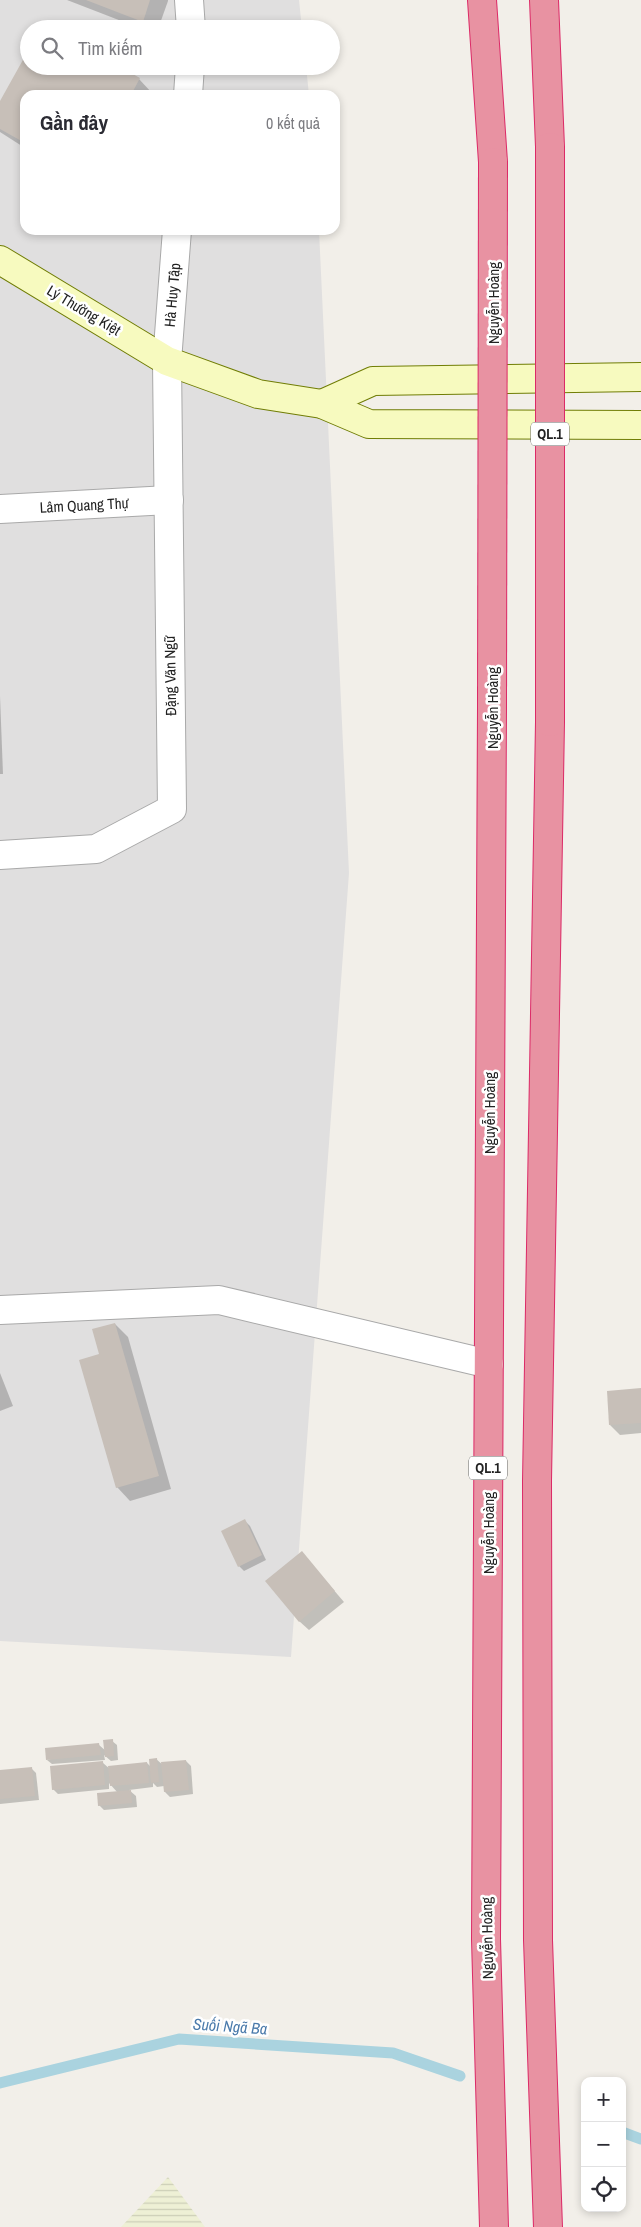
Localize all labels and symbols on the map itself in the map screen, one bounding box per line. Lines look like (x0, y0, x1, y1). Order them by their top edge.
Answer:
street label: Hà Huy Tập (159, 262, 185, 328)
street label: Nguyễn Hoàng (483, 262, 504, 344)
street label: Lý Thường Kiệt (43, 280, 125, 341)
road number: QL.1 (531, 422, 569, 446)
street label: Lâm Quang Thự (39, 492, 130, 518)
street label: Đặng Văn Ngữ (159, 635, 181, 716)
street label: Nguyễn Hoàng (482, 667, 503, 749)
street label: Nguyễn Hoàng (479, 1072, 500, 1154)
road number: QL.1 (469, 1456, 507, 1480)
street label: Nguyễn Hoàng (478, 1492, 499, 1574)
street label: Nguyễn Hoàng (476, 1897, 498, 1979)
water label: Suối Ngã Ba (192, 2012, 268, 2040)

